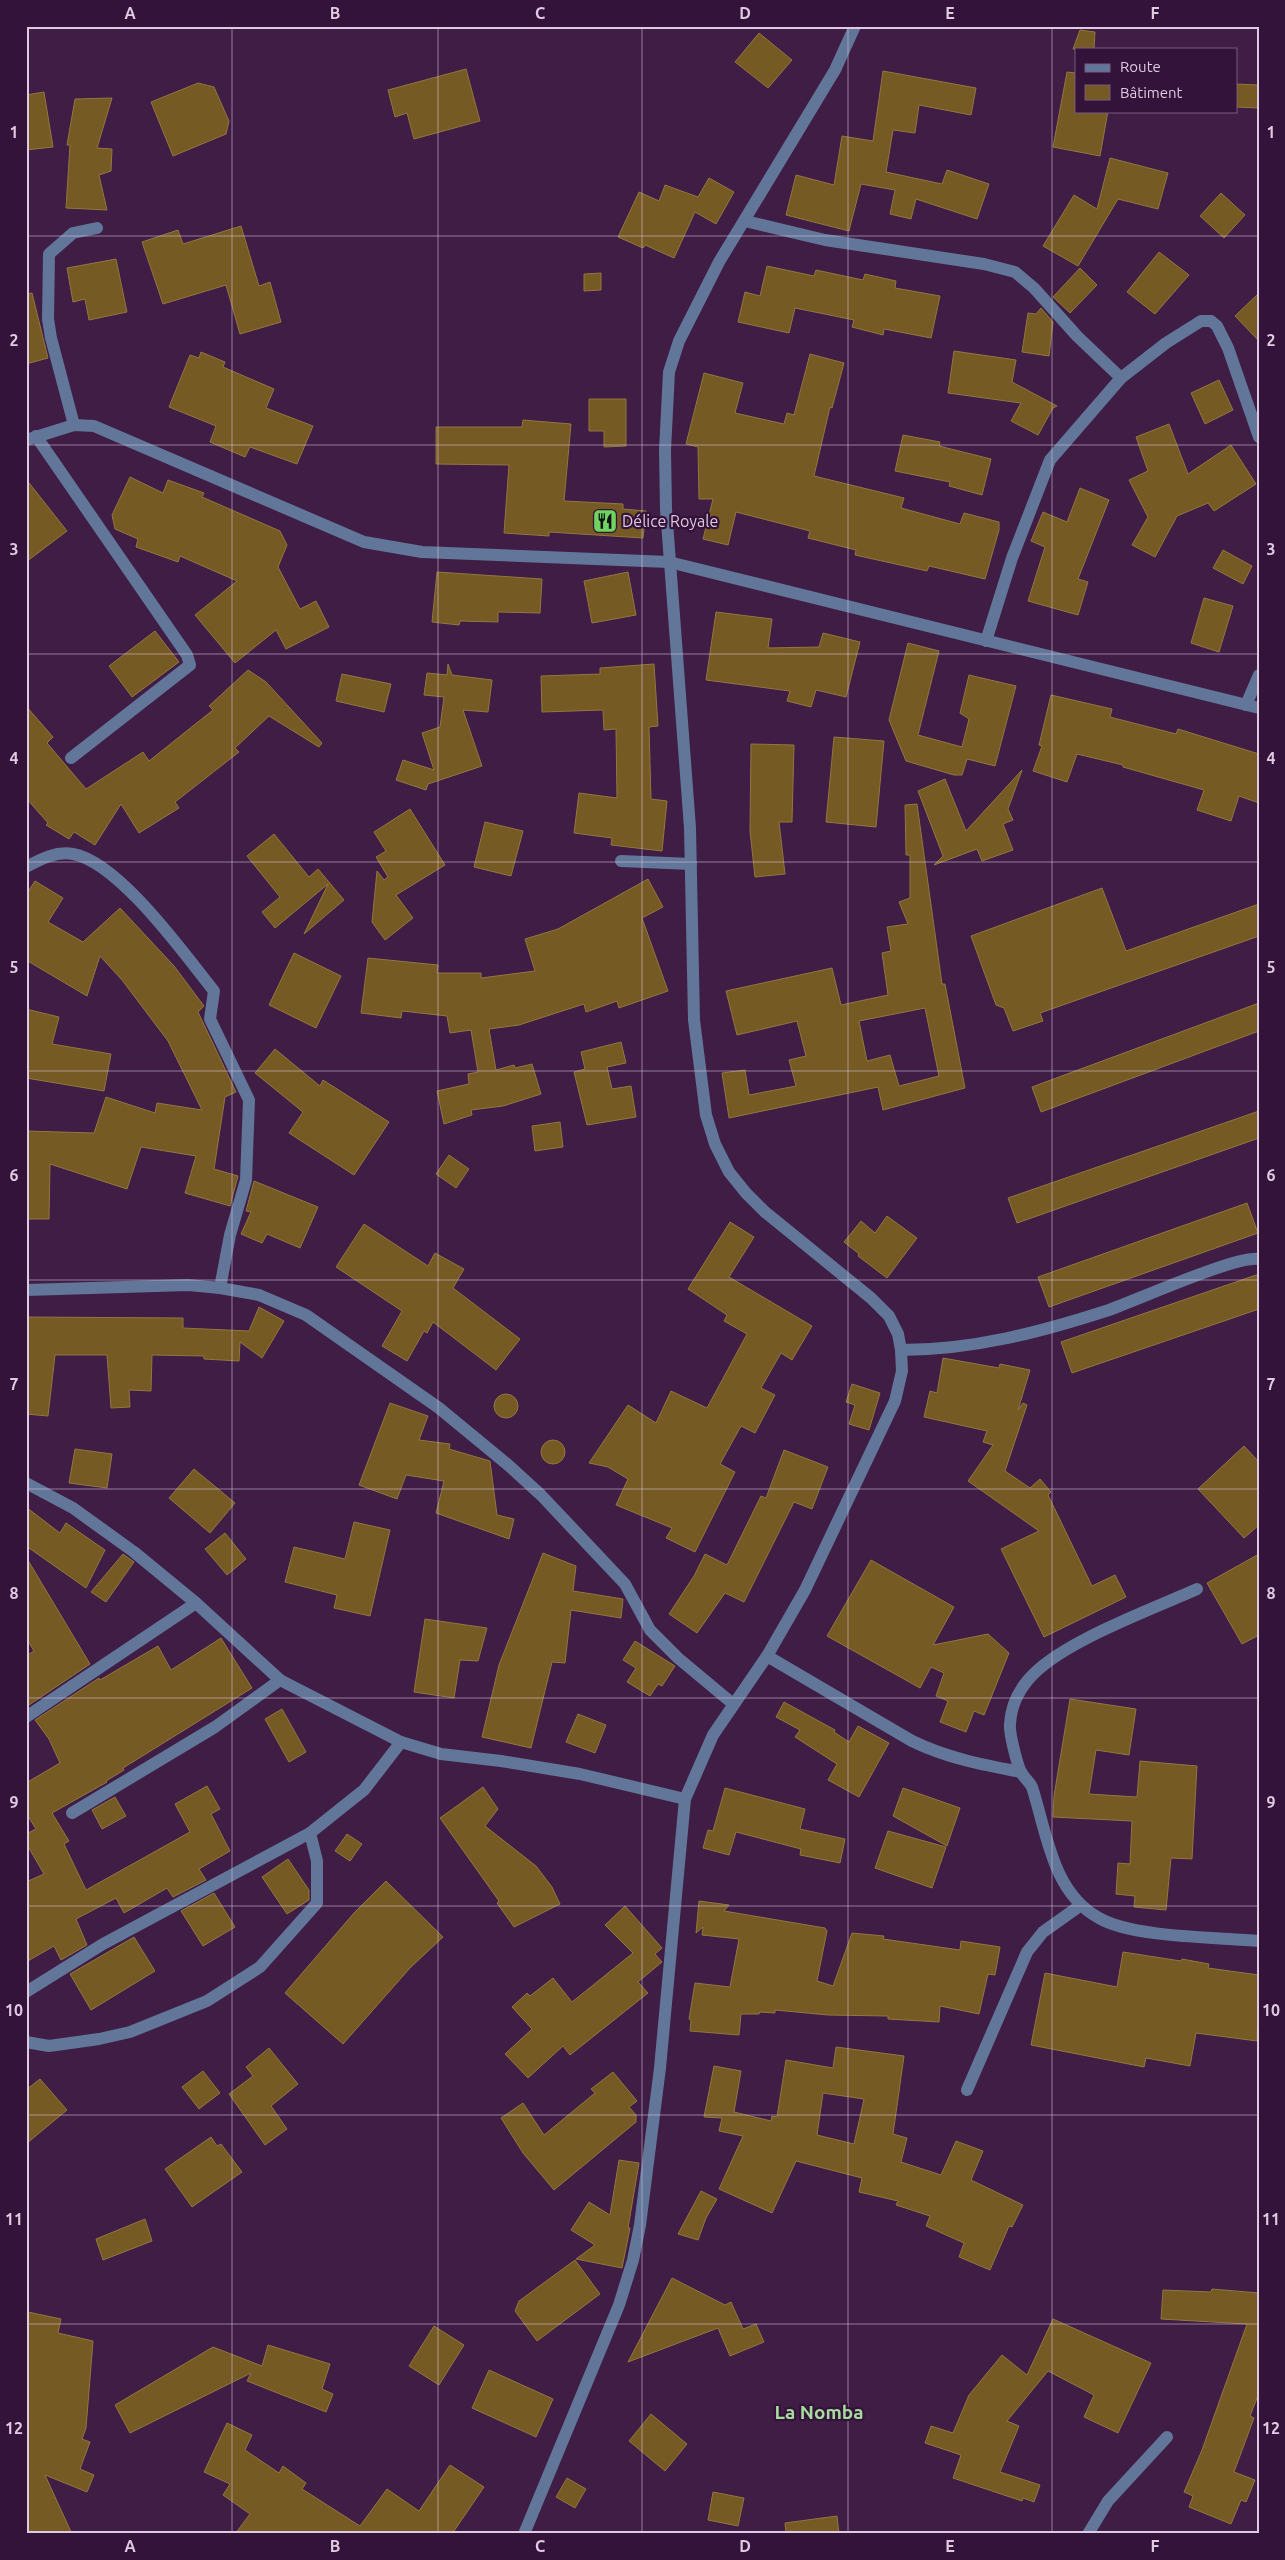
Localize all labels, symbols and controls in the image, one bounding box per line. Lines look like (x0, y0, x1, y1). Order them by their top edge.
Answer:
text: A (124, 4, 136, 22)
text: B (330, 4, 340, 22)
text: C (535, 4, 545, 22)
text: D (739, 4, 751, 22)
text: E (945, 4, 955, 22)
text: F (1151, 4, 1160, 22)
legend (1075, 48, 1238, 112)
text: Route (1120, 58, 1161, 75)
text: Bâtiment (1120, 84, 1183, 101)
text: 1 (9, 123, 19, 141)
text: 1 (1266, 123, 1276, 141)
text: 2 (9, 331, 19, 349)
text: 2 (1266, 331, 1276, 349)
restaurant icon: Délice Royale (592, 508, 618, 534)
place label: Délice Royale (622, 512, 718, 530)
text: 3 (9, 540, 19, 558)
text: 3 (1266, 540, 1276, 558)
text: 4 (9, 749, 19, 767)
text: 4 (1266, 749, 1276, 767)
text: 5 (9, 958, 19, 976)
text: 5 (1266, 958, 1276, 976)
text: 6 (9, 1166, 19, 1184)
text: 6 (1266, 1166, 1276, 1184)
text: 7 (9, 1375, 19, 1393)
text: 7 (1266, 1375, 1276, 1393)
text: 8 (9, 1584, 19, 1602)
text: 8 (1266, 1584, 1276, 1602)
text: 9 (9, 1793, 19, 1811)
text: 9 (1266, 1793, 1276, 1811)
text: 10 (5, 2001, 23, 2019)
text: 10 (1262, 2001, 1280, 2019)
text: 11 (5, 2210, 23, 2228)
text: 11 (1262, 2210, 1280, 2228)
district label: La Nomba (774, 2401, 864, 2423)
text: 12 (5, 2419, 23, 2437)
text: 12 (1262, 2419, 1280, 2437)
text: A (124, 2537, 136, 2555)
text: B (330, 2537, 340, 2555)
text: C (535, 2537, 545, 2555)
text: D (739, 2537, 751, 2555)
text: E (945, 2537, 955, 2555)
text: F (1151, 2537, 1160, 2555)

